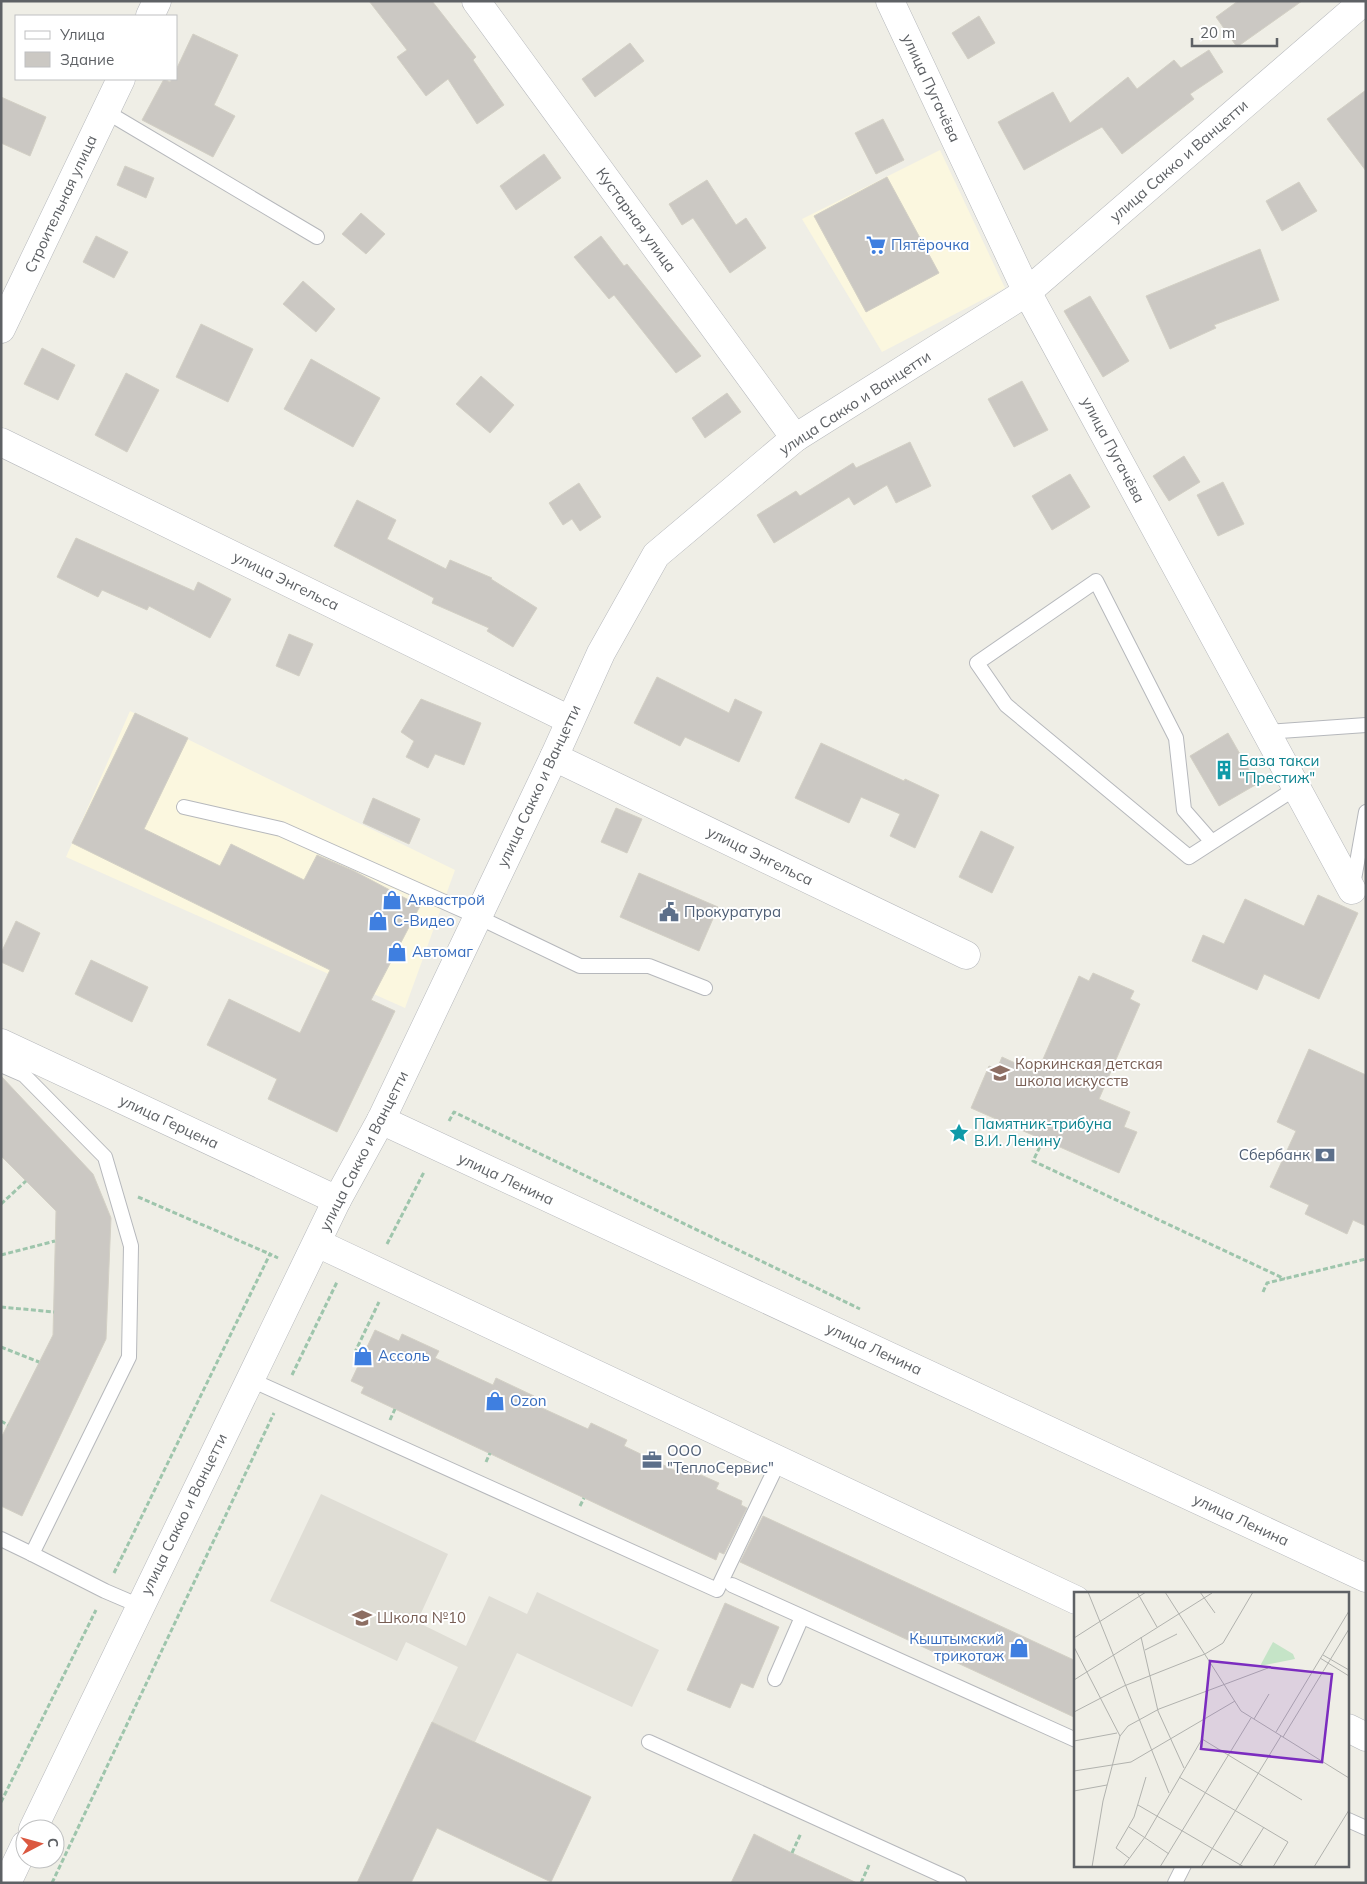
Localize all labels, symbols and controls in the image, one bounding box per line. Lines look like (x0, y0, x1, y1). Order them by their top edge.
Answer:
legend (15, 15, 178, 80)
scale bar (1192, 15, 1277, 47)
text: 20 m (1200, 23, 1235, 42)
text: Улица (59, 25, 105, 44)
street label: улица Пугачёва (898, 31, 965, 145)
text: Здание (60, 50, 114, 69)
street label: улица Сакко и Ванцетти (1106, 95, 1252, 226)
street label: Строительная улица (20, 132, 101, 276)
street label: Кустарная улица (592, 164, 681, 276)
supermarket icon: Пятёрочка (865, 234, 887, 256)
place label: Пятёрочка (891, 235, 969, 254)
street label: улица Сакко и Ванцетти (775, 346, 934, 459)
street label: улица Пугачёва (1078, 394, 1149, 506)
street label: улица Энгельса (230, 547, 342, 614)
street label: улица Сакко и Ванцетти (493, 702, 585, 870)
place label: База такси "Престиж" (1239, 751, 1320, 787)
building icon: База такси "Престиж" (1213, 759, 1235, 781)
street label: улица Энгельса (704, 822, 816, 889)
shop icon: Аквастрой (381, 889, 403, 911)
place label: Аквастрой (407, 890, 485, 909)
public building icon: Прокуратура (658, 901, 680, 923)
place label: Прокуратура (684, 902, 781, 921)
shop icon: С-Видео (367, 910, 389, 932)
place label: С-Видео (393, 911, 455, 930)
shop icon: Автомаг (386, 941, 408, 963)
place label: Автомаг (412, 942, 473, 961)
place label: Коркинская детская школа искусств (1015, 1054, 1163, 1090)
school or university icon: Коркинская детская школа искусств (989, 1062, 1011, 1084)
street label: улица Сакко и Ванцетти (315, 1068, 412, 1234)
street label: улица Герцена (117, 1090, 222, 1153)
place label: Памятник-трибуна В.И. Ленину (974, 1114, 1112, 1150)
place icon: Памятник-трибуна В.И. Ленину (948, 1122, 970, 1144)
bank icon: Сбербанк (1314, 1144, 1336, 1166)
place label: Сбербанк (1239, 1145, 1311, 1164)
street label: улица Ленина (455, 1148, 557, 1209)
street label: улица Ленина (823, 1318, 925, 1379)
shop icon: Ассоль (352, 1345, 374, 1367)
place label: Ассоль (378, 1346, 430, 1365)
shop icon: Ozon (484, 1390, 506, 1412)
place label: Ozon (510, 1391, 547, 1410)
street label: улица Сакко и Ванцетти (136, 1430, 231, 1598)
place label: ООО "ТеплоСервис" (667, 1441, 774, 1477)
office icon: ООО "ТеплоСервис" (641, 1449, 663, 1471)
street label: улица Ленина (1190, 1489, 1292, 1550)
inset map (1074, 1592, 1350, 1866)
school or university icon: Школа №10 (351, 1607, 373, 1629)
place label: Школа №10 (377, 1608, 466, 1627)
place label: Кыштымский трикотаж (909, 1629, 1005, 1665)
shop icon: Кыштымский трикотаж (1008, 1637, 1030, 1659)
north arrow (15, 1819, 65, 1869)
text: С (43, 1837, 62, 1848)

